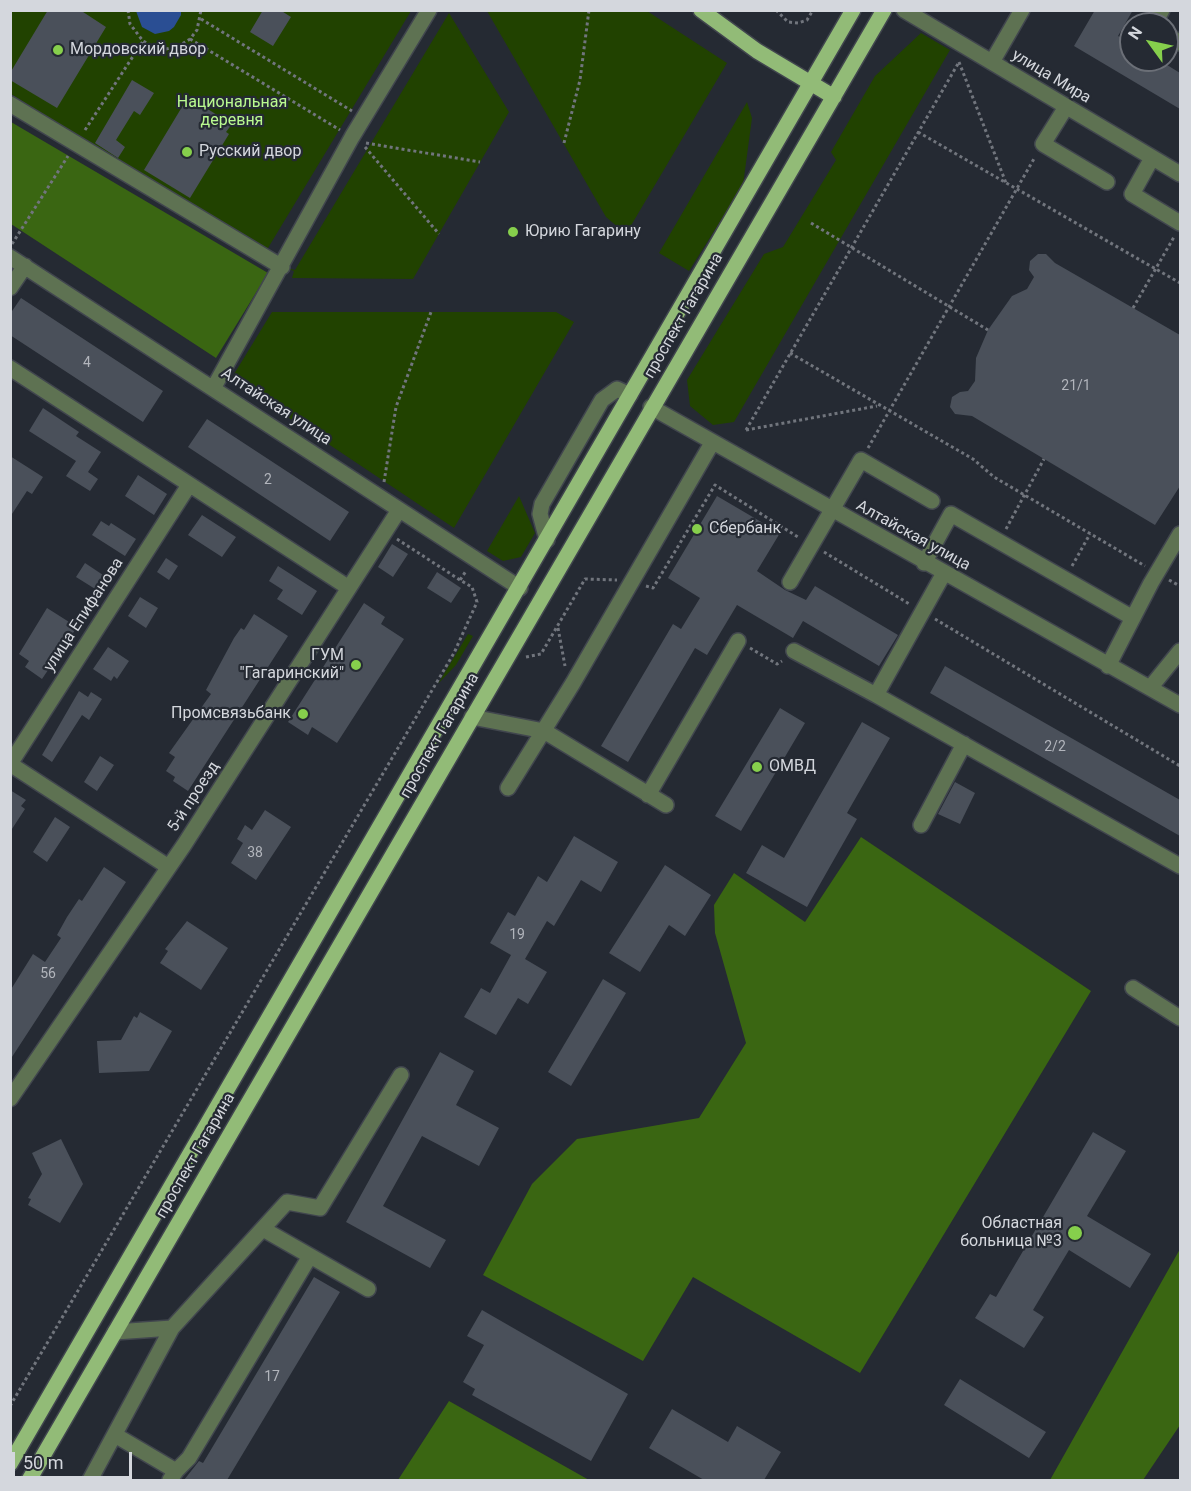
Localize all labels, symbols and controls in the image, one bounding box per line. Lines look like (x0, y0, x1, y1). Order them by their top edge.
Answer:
north arrow (1119, 12, 1179, 72)
text: N (1124, 23, 1146, 43)
place label: Мордовский двор (70, 40, 206, 60)
marker: Мордовский двор (51, 43, 65, 57)
street label: улица Мира (1008, 46, 1094, 108)
park label: Национальная деревня (177, 93, 287, 131)
place label: Русский двор (199, 142, 301, 162)
marker: Русский двор (180, 145, 194, 159)
place label: Юрию Гагарину (525, 222, 641, 242)
marker: Юрию Гагарину (506, 225, 520, 239)
street label: проспект Гагарина (640, 250, 728, 382)
house number: 4 (83, 355, 91, 371)
street label: Алтайская улица (217, 364, 335, 450)
house number: 21/1 (1061, 378, 1091, 394)
house number: 2 (264, 472, 272, 488)
street label: Алтайская улица (852, 497, 974, 575)
place label: Сбербанк (709, 519, 781, 539)
marker: Сбербанк (690, 522, 704, 536)
street label: улица Епифанова (40, 554, 128, 676)
place label: ГУМ "Гагаринский" (239, 646, 344, 684)
marker: ГУМ "Гагаринский" (349, 658, 363, 672)
street label: проспект Гагарина (396, 670, 484, 802)
place label: Промсвязьбанк (171, 704, 291, 724)
marker: Промсвязьбанк (296, 707, 310, 721)
house number: 2/2 (1044, 739, 1066, 755)
place label: ОМВД (769, 757, 816, 777)
street label: 5-й проезд (164, 758, 224, 836)
marker: ОМВД (750, 760, 764, 774)
house number: 38 (247, 845, 263, 861)
house number: 19 (509, 927, 525, 943)
house number: 56 (40, 966, 56, 982)
street label: проспект Гагарина (152, 1090, 240, 1222)
place label: Областная больница №3 (960, 1214, 1062, 1252)
marker: Областная больница №3 (1066, 1224, 1084, 1242)
house number: 17 (264, 1369, 280, 1385)
scale bar (15, 1440, 135, 1478)
text: 50 m (23, 1452, 63, 1473)

